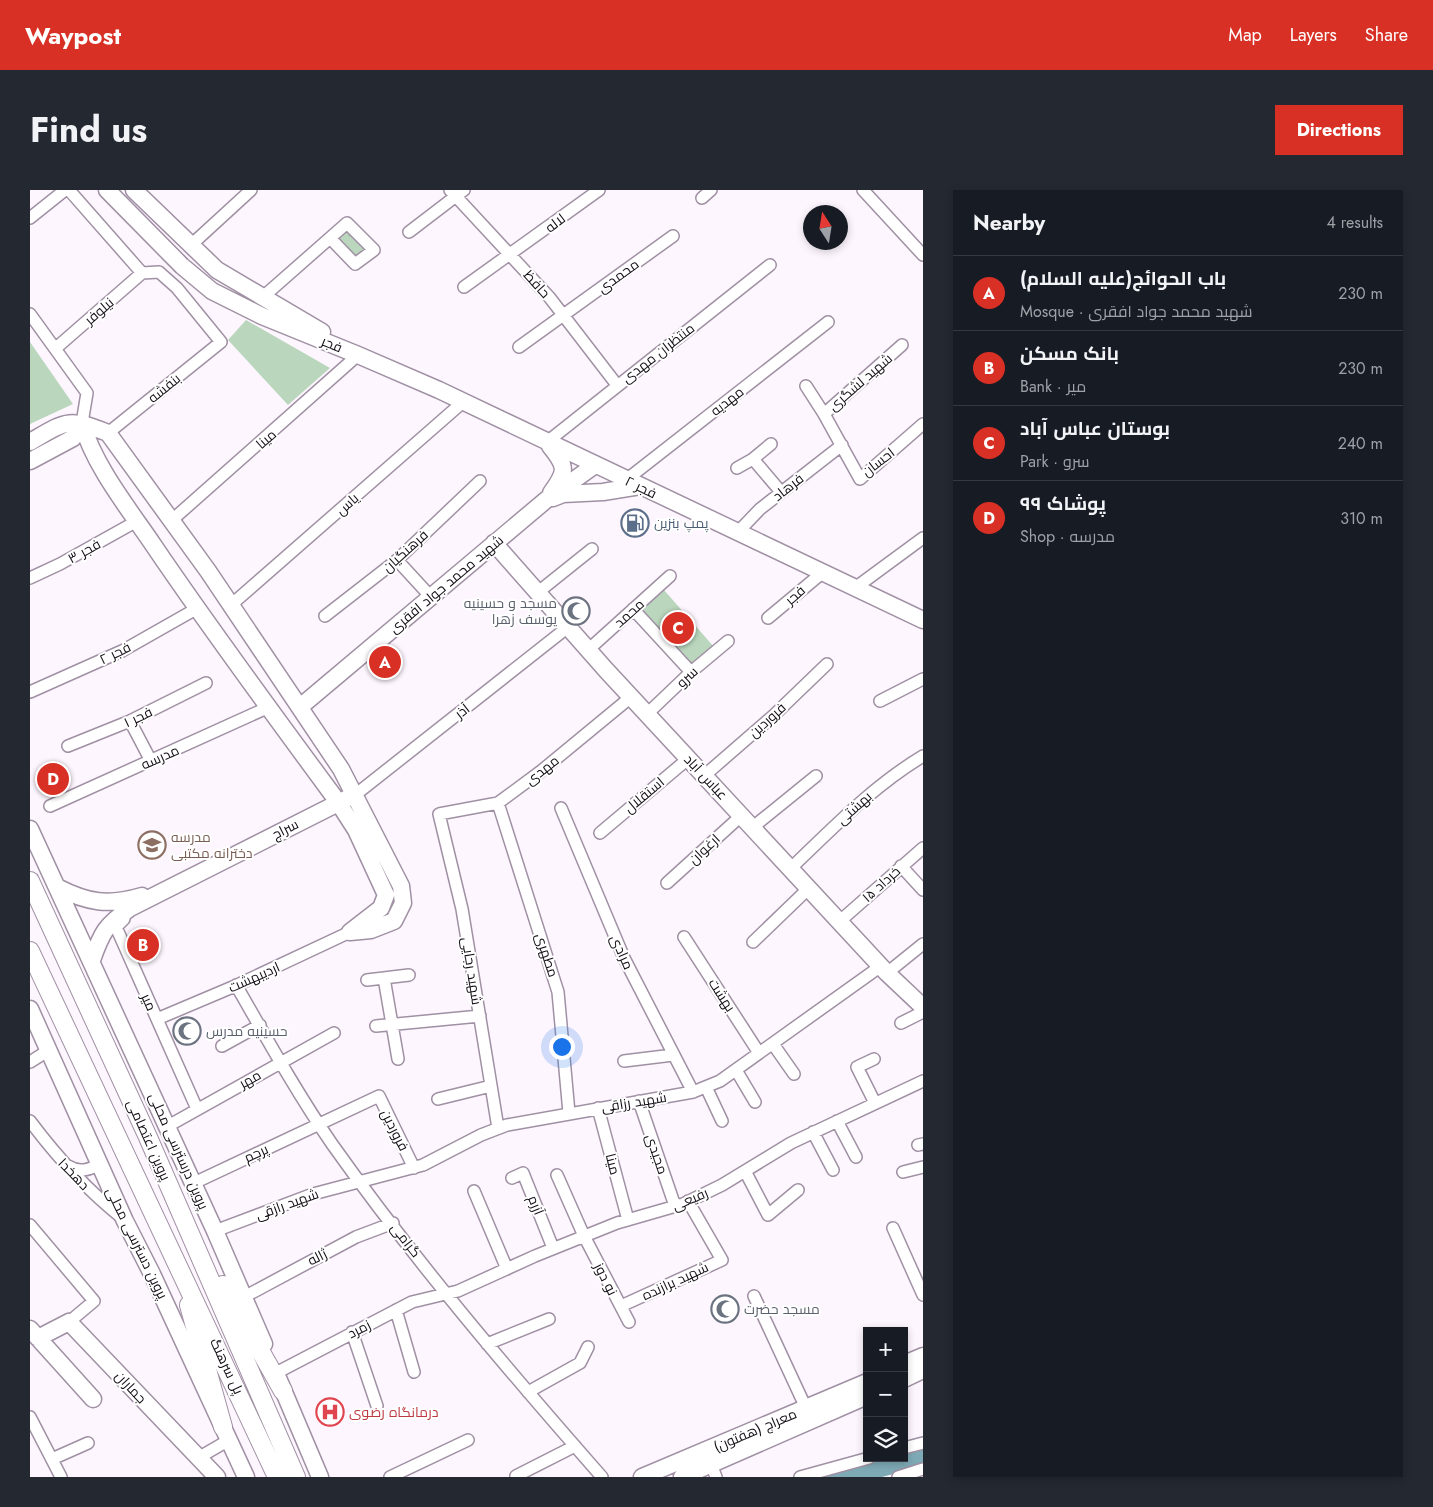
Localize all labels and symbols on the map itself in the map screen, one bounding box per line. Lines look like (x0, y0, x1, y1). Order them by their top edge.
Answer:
north arrow (803, 205, 848, 250)
street label: لاله (541, 209, 569, 237)
street label: محمدی (593, 254, 643, 298)
street label: حافظ (519, 266, 555, 302)
street label: نیلوفر (79, 293, 118, 330)
street label: منتظران مهدی (617, 318, 699, 388)
street label: فجر (318, 330, 346, 357)
street label: شهید لشگری (824, 348, 896, 416)
street label: بنفشه (143, 369, 185, 407)
street label: مهدیه (706, 382, 748, 420)
street label: مینا (251, 424, 281, 454)
street label: احسان (857, 443, 899, 481)
street label: فرهاد (768, 468, 808, 506)
street label: فجر ۲ (622, 471, 660, 503)
street label: یاس (331, 488, 363, 520)
fuel station icon: پمپ بنزین (620, 508, 650, 538)
place label: پمپ بنزین (654, 513, 709, 533)
street label: فرهنگیان (378, 525, 432, 577)
street label: شهید محمد جواد افقری (385, 530, 507, 638)
street label: فجر ۳ (64, 534, 104, 568)
street label: فجر (780, 581, 810, 610)
place label: مسجد و حسینیه یوسف زهرا (464, 593, 557, 629)
street label: محمد (610, 594, 648, 632)
mosque icon: مسجد و حسینیه یوسف زهرا (561, 596, 591, 626)
pin: C (662, 609, 694, 647)
street label: فجر ۲ (96, 637, 134, 669)
pin: A (369, 643, 401, 681)
street label: سرو (672, 662, 702, 692)
street label: فروردین (744, 698, 790, 742)
street label: آذر (449, 699, 474, 724)
street label: فجر ۱ (120, 702, 156, 732)
street label: مدرسه (138, 740, 182, 774)
street label: مهدی (521, 750, 563, 790)
street label: عباس آباد (680, 750, 732, 804)
pin: D (37, 760, 69, 798)
street label: استقلال (620, 772, 668, 818)
street label: بهشتی (832, 787, 876, 829)
street label: سراج (268, 814, 302, 844)
place label: مدرسه دخترانه مکتبی (171, 827, 252, 863)
street label: ارغوان (684, 829, 724, 869)
school or university icon: مدرسه دخترانه مکتبی (137, 830, 167, 860)
street label: ۱۵ خرداد (857, 861, 905, 907)
pin: B (127, 926, 159, 964)
street label: مطهری (530, 930, 564, 980)
street label: مرادی (605, 931, 639, 973)
street label: شهید رجایی (457, 936, 487, 1006)
street label: اردیبهشت (225, 957, 283, 997)
street label: بهشت (704, 974, 740, 1016)
street label: میر (136, 989, 162, 1014)
mosque icon: حسینیه مدرس (172, 1016, 202, 1046)
place label: حسینیه مدرس (206, 1021, 288, 1041)
your location (549, 1034, 575, 1060)
street label: مهر (234, 1065, 265, 1094)
street label: شهید رزاقی (600, 1087, 668, 1117)
street label: پروین درسترسی محلی (144, 1089, 214, 1213)
street label: پروین اعتصامی (122, 1096, 176, 1184)
street label: فروردین (376, 1106, 414, 1154)
street label: مجیدی (641, 1131, 673, 1177)
street label: پرچم (241, 1139, 272, 1167)
street label: مینا (601, 1151, 625, 1177)
street label: دهخدا (54, 1154, 94, 1194)
street label: رفیعی (669, 1182, 711, 1216)
street label: شهید رازقی (253, 1183, 321, 1225)
street label: پروین دسترسی محلی (101, 1184, 173, 1303)
street label: آزرم (523, 1192, 549, 1218)
street label: گرامی (386, 1219, 426, 1261)
street label: ژاله (304, 1244, 330, 1270)
street label: شهید برازنده (638, 1257, 712, 1305)
street label: نو دوز (589, 1258, 623, 1299)
mosque icon: مسجد حضرت (710, 1294, 740, 1324)
place label: مسجد حضرت (744, 1299, 820, 1319)
street label: زمرد (344, 1315, 374, 1343)
street label: پل سرهنگ (205, 1335, 249, 1398)
street label: جماران (111, 1366, 151, 1408)
hospital icon: درمانگاه رضوی (315, 1397, 345, 1427)
place label: درمانگاه رضوی (349, 1402, 439, 1422)
street label: معراج (هفتون) (710, 1404, 800, 1456)

